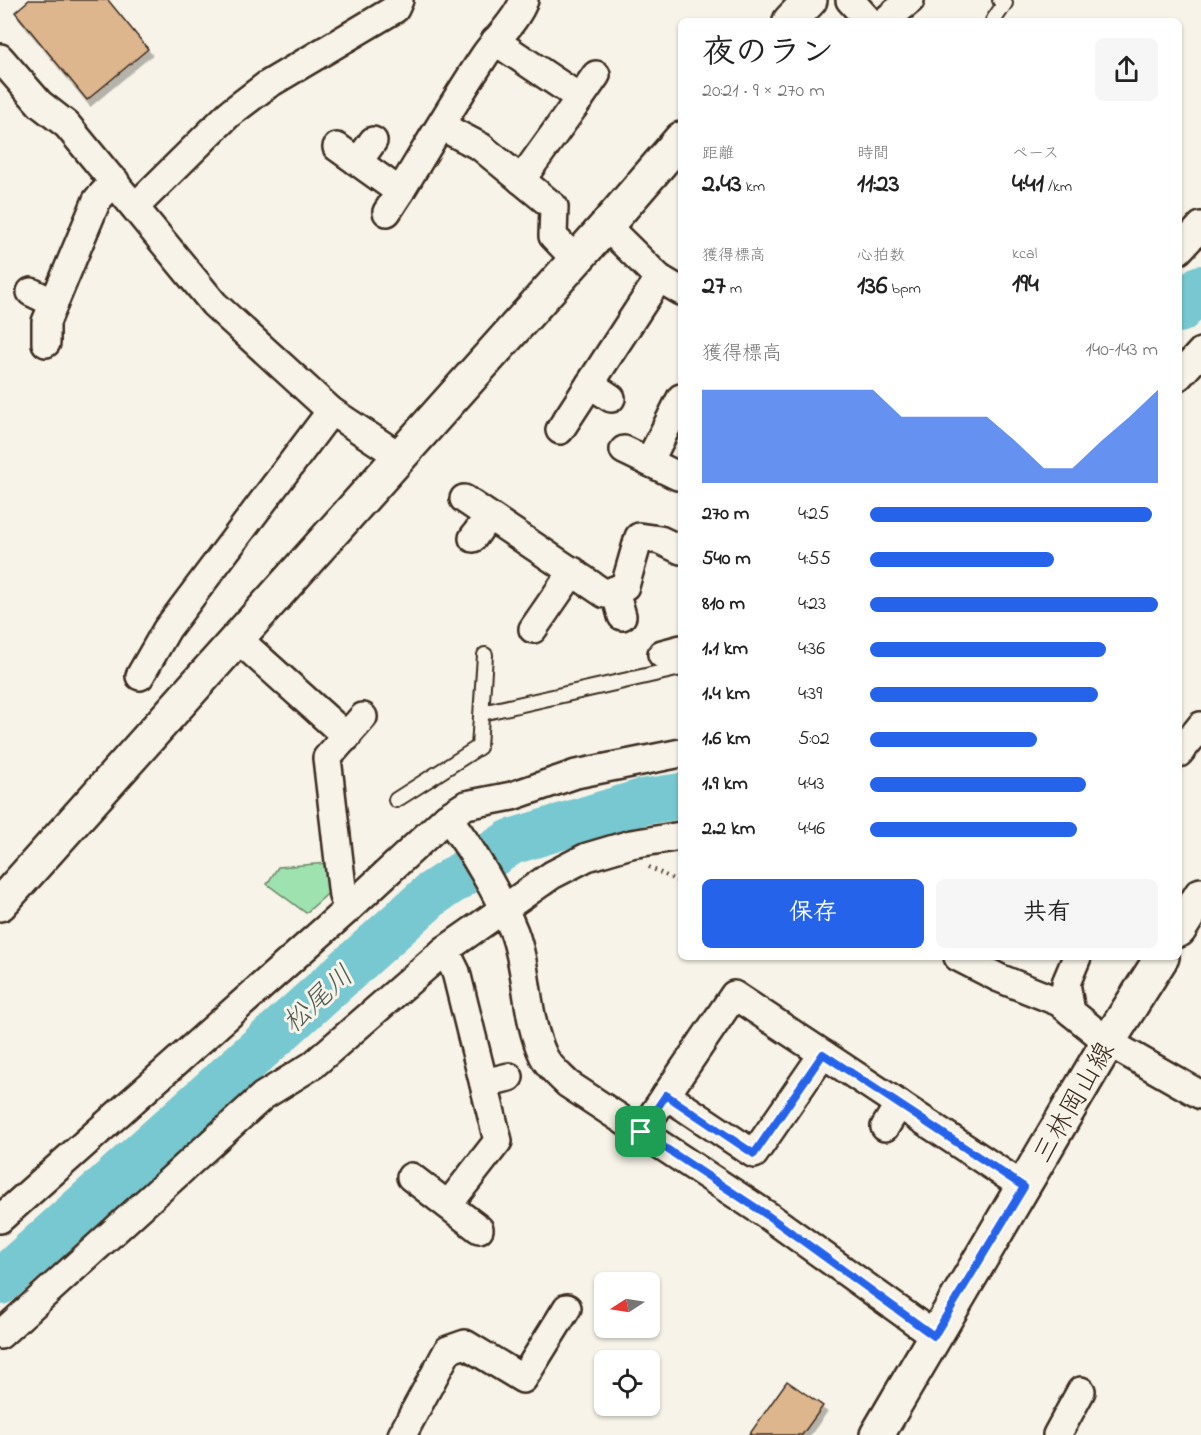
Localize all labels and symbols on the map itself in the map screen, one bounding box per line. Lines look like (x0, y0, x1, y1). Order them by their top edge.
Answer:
water label: 松尾川 (274, 957, 364, 1044)
street label: 三林岡山線 (1025, 1035, 1126, 1171)
pin (615, 1106, 666, 1157)
north arrow (594, 1272, 660, 1338)

